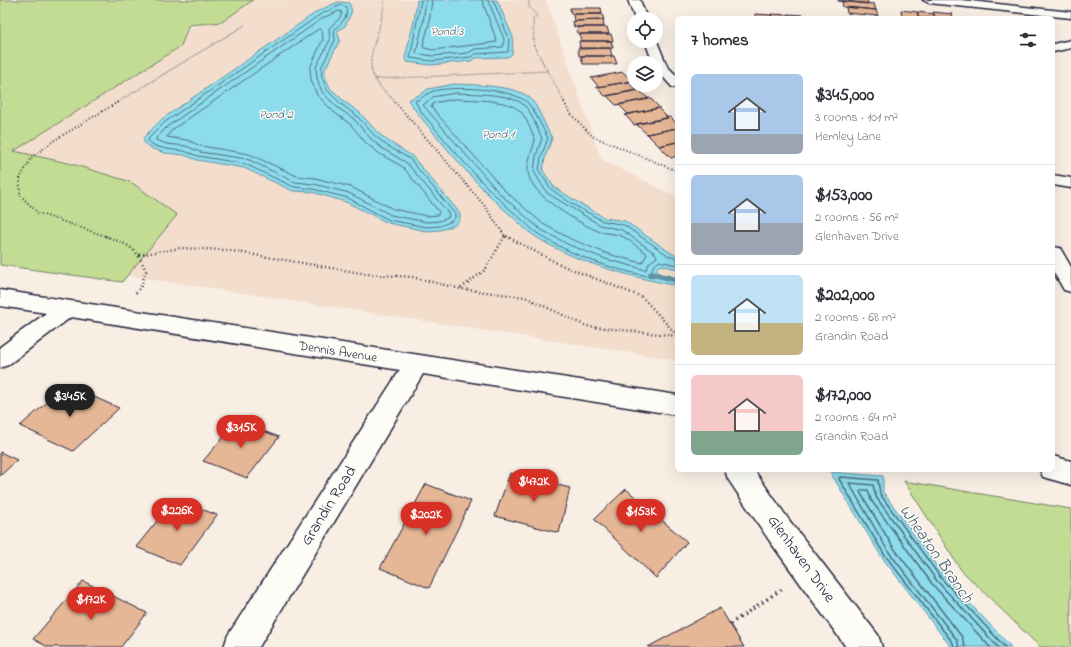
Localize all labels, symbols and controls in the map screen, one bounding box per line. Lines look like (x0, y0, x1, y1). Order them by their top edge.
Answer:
map controls (627, 12, 663, 92)
button: locate (627, 12, 663, 48)
water label: Pond 3 (430, 23, 465, 41)
text: 7 homes (691, 28, 749, 53)
icon: filters (1017, 29, 1039, 51)
button: layers (627, 56, 663, 92)
text: $345,000 (815, 83, 874, 108)
icon: home (723, 90, 771, 138)
water label: Pond 2 (259, 106, 294, 124)
text: 3 rooms · 101 m² (815, 108, 898, 127)
water label: Pond 1 (482, 126, 516, 144)
text: Hemley Lane (815, 127, 881, 146)
text: $153,000 (815, 183, 872, 208)
icon: home (723, 191, 771, 239)
text: 2 rooms · 56 m² (815, 208, 899, 227)
text: Glenhaven Drive (815, 227, 899, 246)
text: $202,000 (815, 283, 874, 308)
icon: home (723, 291, 771, 339)
text: 2 rooms · 68 m² (815, 308, 896, 327)
text: Grandin Road (815, 327, 888, 346)
street label: Dennis Avenue (296, 336, 379, 368)
text: $172,000 (815, 383, 871, 408)
pin: $345K (42, 384, 98, 418)
text: $345K (54, 387, 86, 406)
icon: home (723, 391, 771, 439)
text: 2 rooms · 64 m² (815, 408, 897, 427)
pin: $315K (213, 415, 269, 449)
text: $315K (225, 418, 257, 437)
text: Grandin Road (815, 427, 888, 446)
street label: Grandin Road (295, 461, 363, 551)
pin: $472K (506, 469, 562, 503)
text: $472K (518, 472, 550, 491)
pin: $226K (149, 498, 205, 532)
pin: $153K (613, 499, 669, 533)
water label: Wheaton Branch (893, 500, 980, 609)
text: $226K (161, 501, 193, 520)
pin: $202K (398, 502, 454, 536)
text: $153K (625, 502, 657, 521)
text: $202K (410, 505, 442, 524)
street label: Glenhaven Drive (761, 510, 842, 608)
pin: $172K (63, 587, 119, 621)
text: $172K (76, 590, 106, 609)

